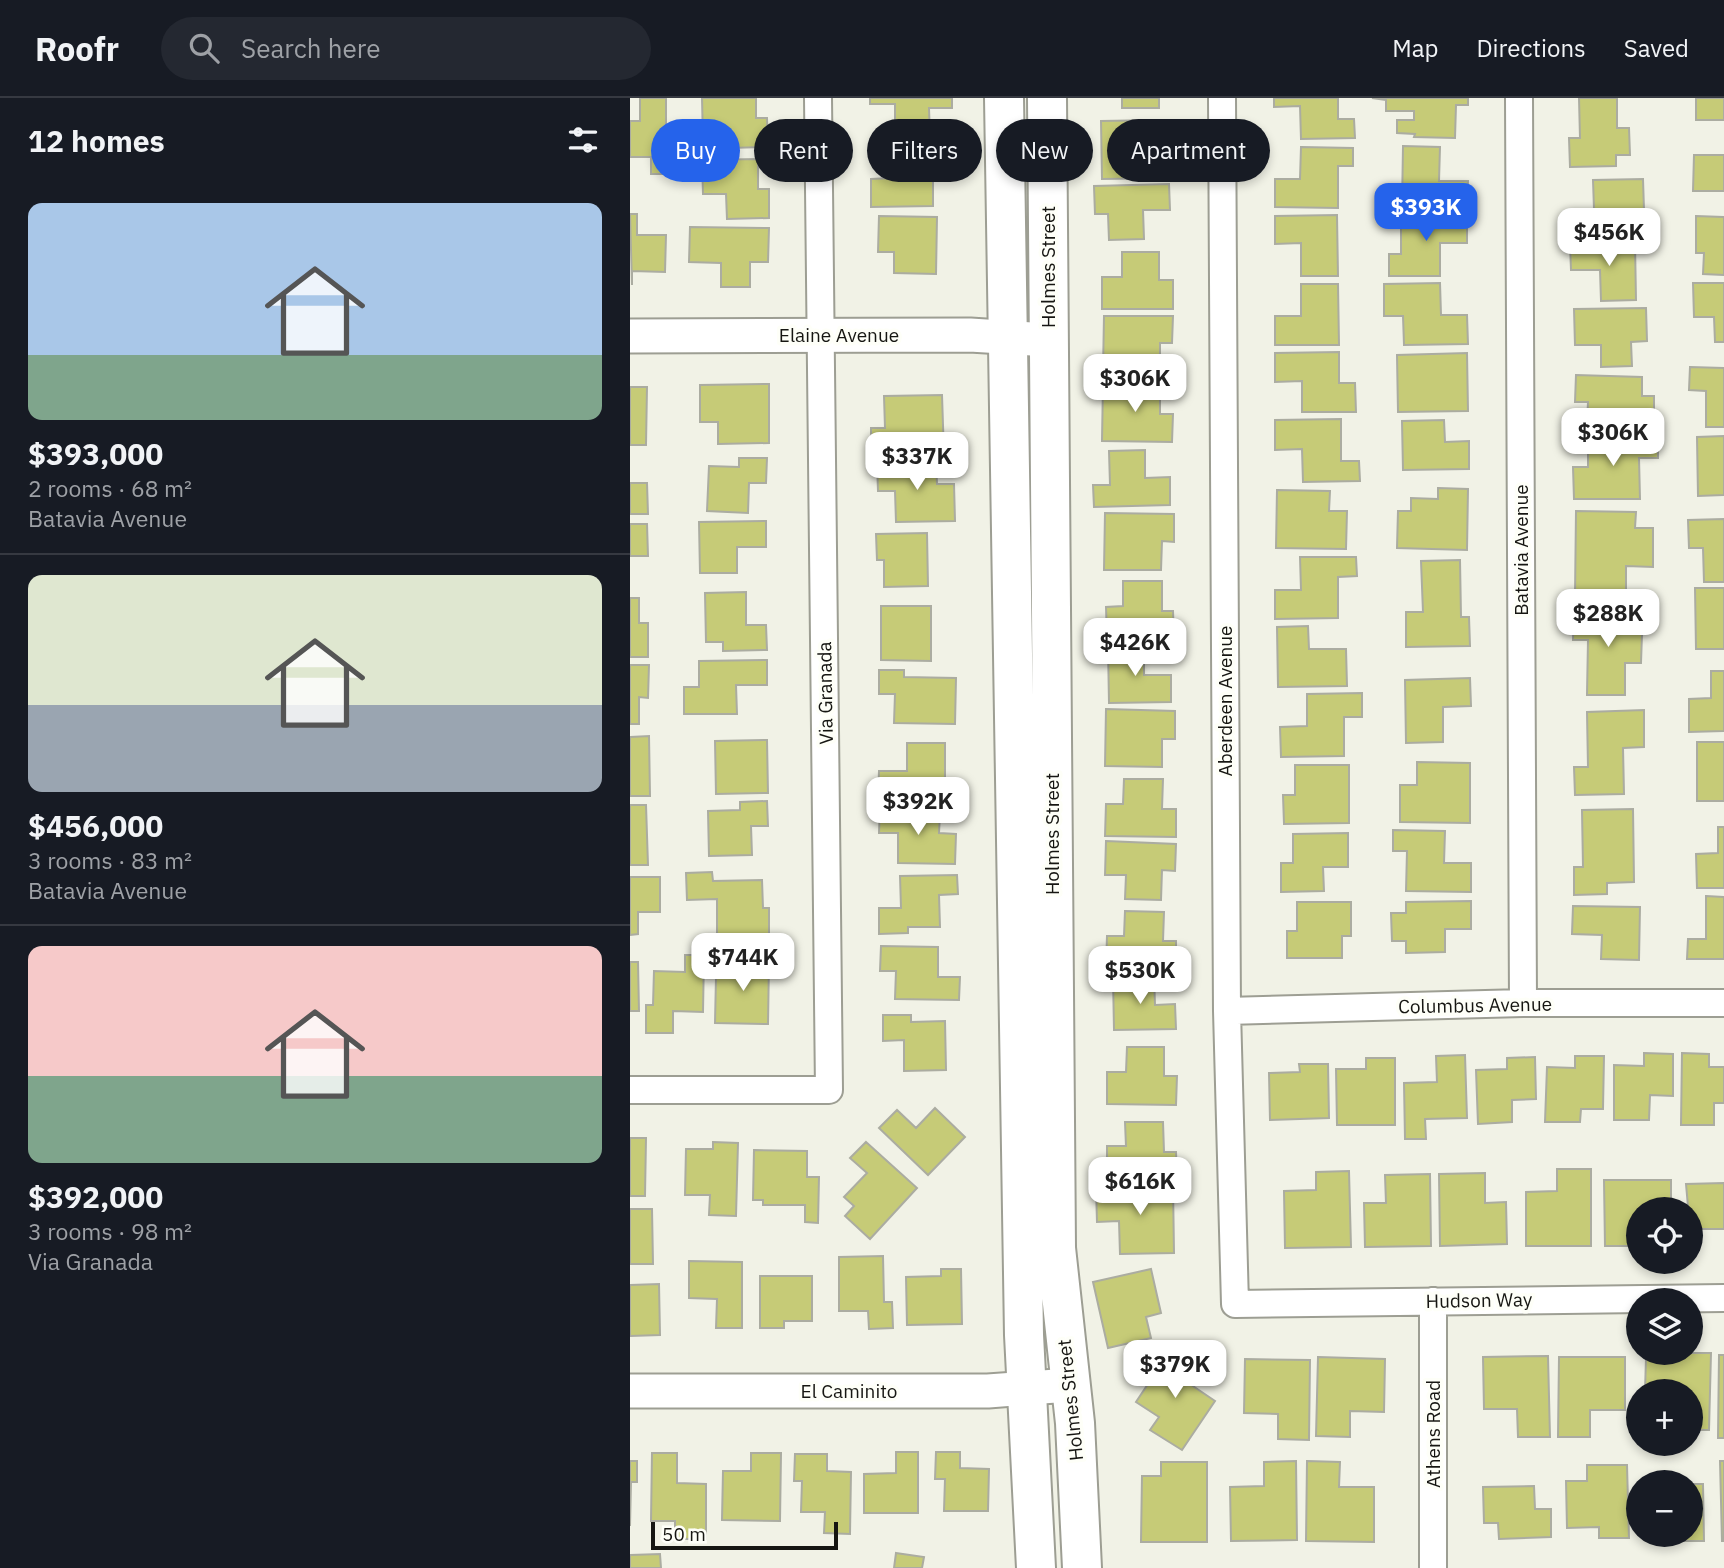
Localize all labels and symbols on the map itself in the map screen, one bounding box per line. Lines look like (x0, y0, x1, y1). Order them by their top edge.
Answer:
pin: $393K (1377, 184, 1475, 243)
street label: Holmes Street (1036, 206, 1060, 328)
pin: $456K (1560, 208, 1658, 268)
street label: Elaine Avenue (779, 323, 899, 347)
pin: $306K (1086, 354, 1184, 414)
pin: $306K (1564, 408, 1662, 468)
pin: $337K (868, 432, 966, 492)
street label: Batavia Avenue (1509, 484, 1533, 616)
pin: $288K (1559, 589, 1657, 649)
pin: $426K (1086, 618, 1184, 678)
street label: Aberdeen Avenue (1213, 625, 1237, 777)
street label: Via Granada (812, 641, 838, 745)
street label: Holmes Street (1040, 773, 1064, 895)
pin: $392K (869, 778, 967, 837)
pin: $744K (694, 934, 792, 993)
pin: $530K (1091, 946, 1189, 1006)
street label: Columbus Avenue (1398, 992, 1552, 1018)
pin: $616K (1091, 1158, 1189, 1217)
street label: Hudson Way (1425, 1287, 1533, 1313)
street label: Holmes Street (1052, 1338, 1088, 1462)
pin: $379K (1126, 1340, 1224, 1400)
street label: El Caminito (801, 1379, 897, 1403)
street label: Athens Road (1421, 1380, 1445, 1488)
scale bar (651, 1519, 838, 1551)

